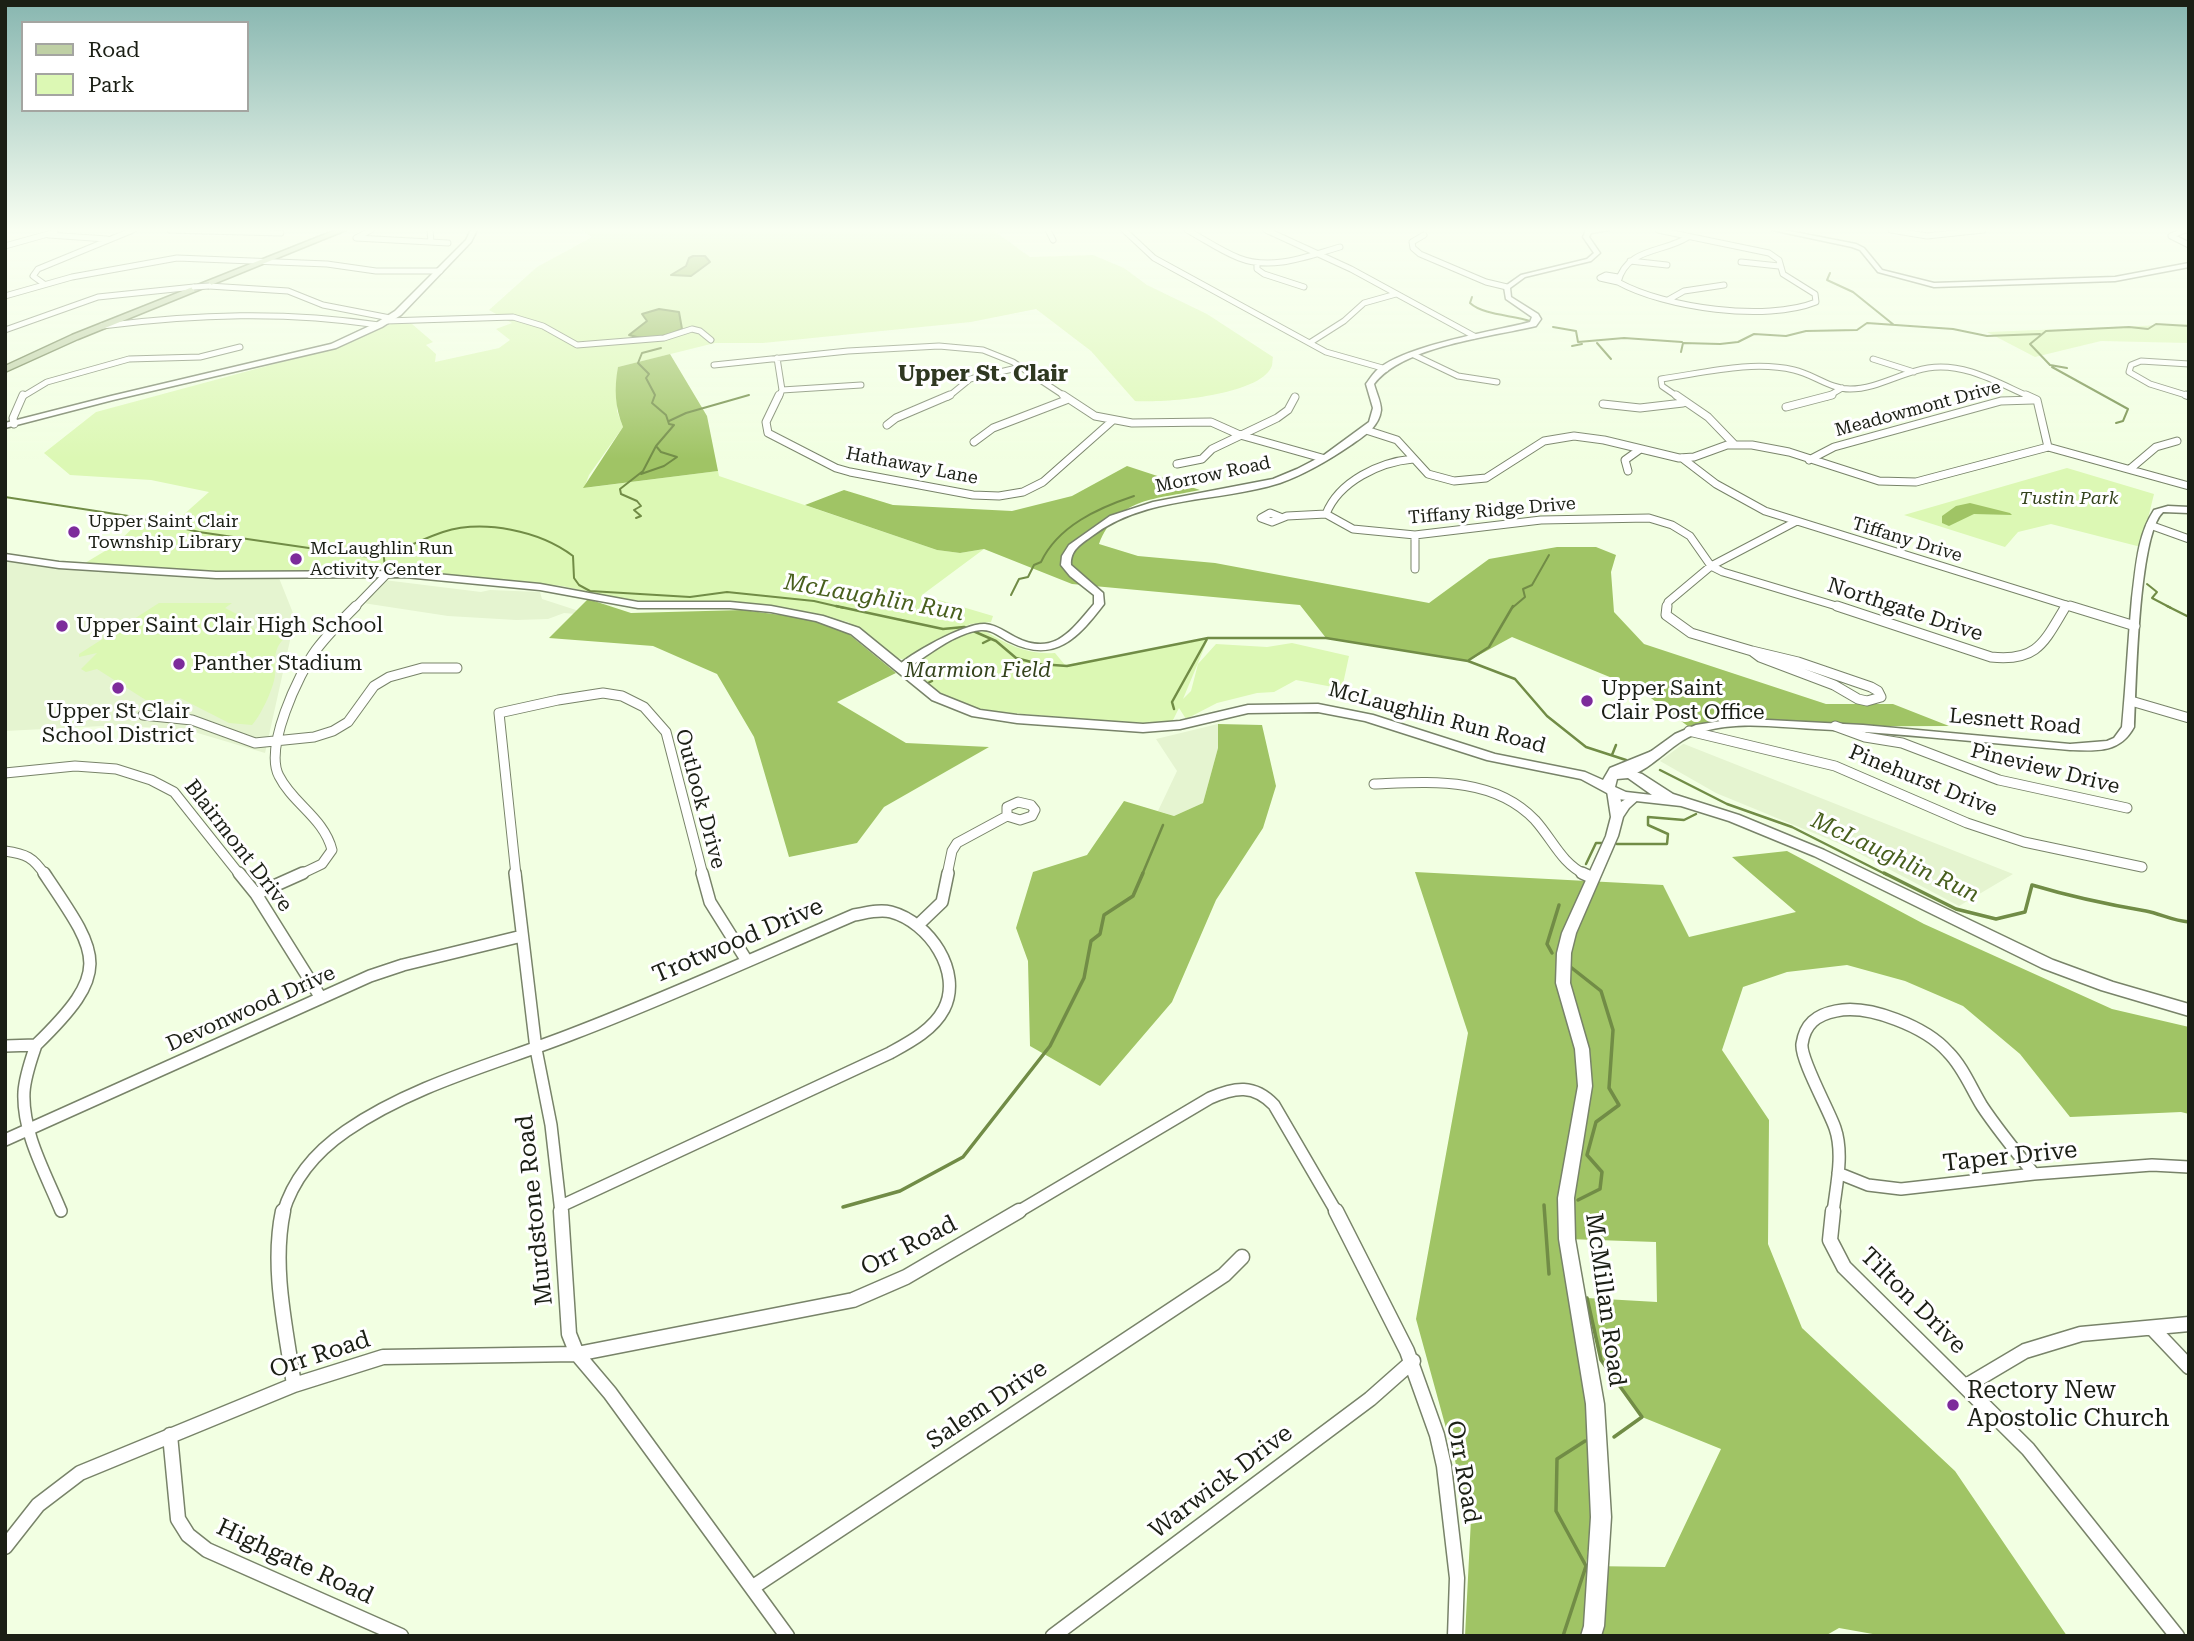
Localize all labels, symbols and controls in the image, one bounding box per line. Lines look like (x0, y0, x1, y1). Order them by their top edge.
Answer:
legend (21, 21, 248, 112)
text: Road (88, 38, 140, 62)
text: Park (88, 73, 134, 97)
district label: Upper St. Clair (898, 360, 1068, 388)
street label: Meadowmont Drive (1833, 376, 2003, 442)
street label: Hathaway Lane (844, 443, 980, 489)
street label: Morrow Road (1154, 452, 1272, 498)
park label: Tustin Park (2020, 488, 2118, 510)
street label: Tiffany Ridge Drive (1407, 493, 1577, 529)
place label: Upper Saint Clair Township Library (88, 511, 242, 554)
street label: Tiffany Drive (1849, 513, 1965, 567)
marker: Upper Saint Clair Township Library (66, 524, 82, 540)
place label: McLaughlin Run Activity Center (310, 538, 453, 580)
marker: McLaughlin Run Activity Center (288, 551, 304, 567)
water label: McLaughlin Run (782, 569, 966, 627)
street label: Northgate Drive (1824, 573, 1986, 647)
place label: Upper Saint Clair High School (76, 613, 383, 639)
marker: Upper Saint Clair High School (54, 618, 70, 634)
place label: Panther Stadium (193, 651, 362, 677)
marker: Panther Stadium (171, 656, 187, 672)
park label: Marmion Field (905, 658, 1051, 684)
place label: Upper Saint Clair Post Office (1601, 676, 1765, 726)
street label: McLaughlin Run Road (1326, 677, 1548, 759)
marker: Upper St Clair School District (110, 680, 126, 696)
marker: Upper Saint Clair Post Office (1579, 693, 1595, 709)
place label: Upper St Clair School District (42, 699, 194, 749)
street label: Lesnett Road (1948, 704, 2082, 740)
street label: Outlook Drive (669, 727, 731, 871)
street label: Pineview Drive (1968, 738, 2122, 800)
street label: Pinehurst Drive (1845, 740, 2001, 822)
street label: Blairmont Drive (179, 775, 297, 917)
water label: McLaughlin Run (1807, 807, 1983, 909)
street label: Trotwood Drive (648, 892, 828, 990)
street label: Devonwood Drive (163, 960, 339, 1058)
street label: Murdstone Road (511, 1113, 559, 1307)
street label: Taper Drive (1941, 1136, 2079, 1178)
street label: Orr Road (856, 1210, 962, 1282)
street label: McMillan Road (1579, 1211, 1631, 1389)
street label: Tilton Drive (1854, 1242, 1972, 1360)
street label: Orr Road (266, 1325, 374, 1385)
street label: Salem Drive (921, 1354, 1053, 1456)
place label: Rectory New Apostolic Church (1967, 1377, 2169, 1433)
marker: Rectory New Apostolic Church (1945, 1397, 1961, 1413)
street label: Orr Road (1440, 1418, 1486, 1526)
street label: Warwick Drive (1144, 1419, 1298, 1545)
street label: Highgate Road (212, 1513, 378, 1611)

